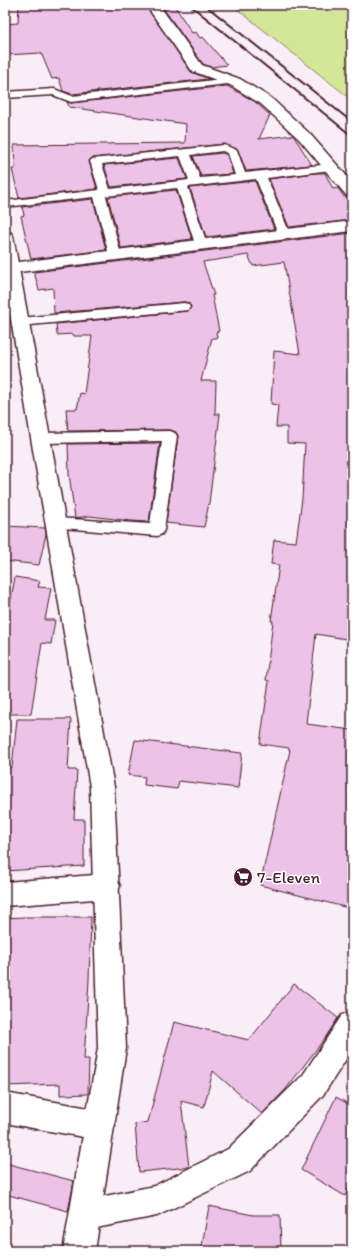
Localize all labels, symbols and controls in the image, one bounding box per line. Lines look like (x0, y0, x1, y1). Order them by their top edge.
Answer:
supermarket icon: 7-Eleven (232, 866, 254, 888)
place label: 7-Eleven (257, 867, 320, 887)

